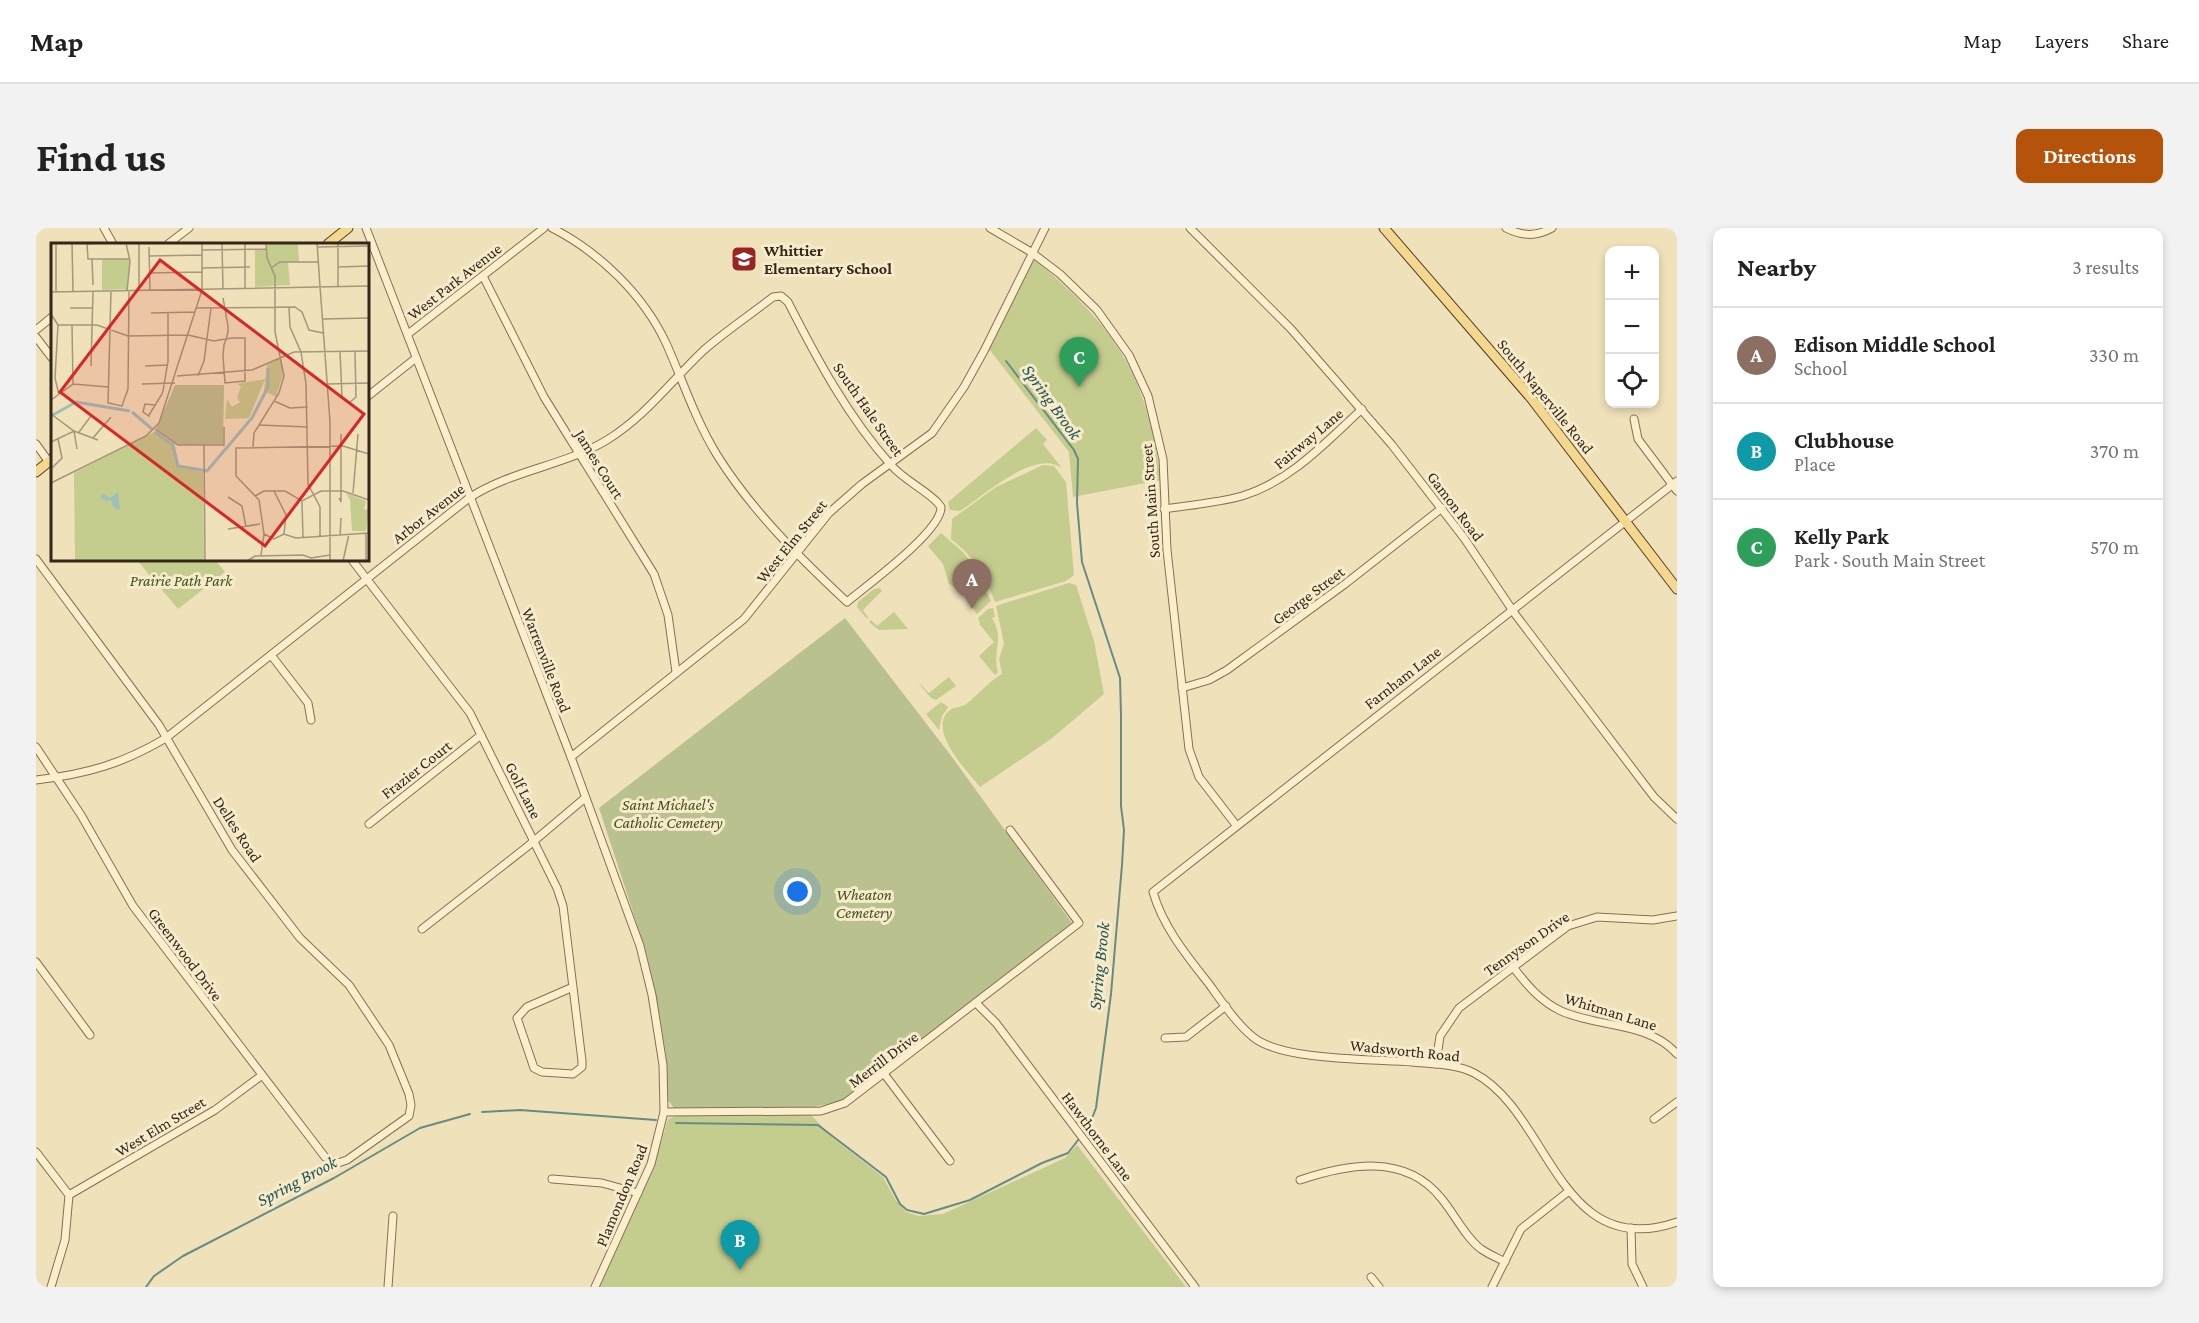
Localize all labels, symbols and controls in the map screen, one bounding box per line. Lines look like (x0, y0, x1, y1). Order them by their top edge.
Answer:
text: Map (30, 26, 83, 57)
text: Map (1963, 29, 2002, 53)
text: Layers (2035, 29, 2089, 53)
text: Share (2122, 29, 2169, 53)
button: Directions (2016, 129, 2163, 183)
text: Find us (36, 133, 166, 180)
street label: West Park Avenue (404, 240, 505, 323)
place label: Whittier Elementary School (763, 242, 892, 277)
inset map (51, 243, 369, 561)
school or university icon: Whittier Elementary School (729, 244, 759, 274)
map controls (1605, 246, 1659, 408)
button: + (1605, 246, 1659, 300)
text: Nearby (1737, 253, 1816, 282)
text: 3 results (2072, 256, 2139, 278)
button: − (1605, 300, 1659, 354)
text: Edison Middle School (1794, 332, 1995, 357)
street label: South Naperville Road (1493, 336, 1597, 458)
pin: C (1060, 338, 1098, 387)
text: A (1751, 344, 1762, 366)
text: 330 m (2089, 344, 2139, 366)
button: locate (1605, 354, 1659, 408)
text: School (1794, 357, 1847, 379)
street label: South Hale Street (830, 359, 908, 460)
water label: Spring Brook (1018, 361, 1087, 444)
street label: Fairway Lane (1270, 404, 1347, 473)
street label: James Court (570, 425, 628, 503)
text: Clubhouse (1794, 428, 1894, 453)
text: B (1751, 440, 1762, 462)
text: 370 m (2090, 440, 2139, 462)
street label: South Main Street (1138, 442, 1163, 559)
text: Place (1794, 453, 1836, 475)
street label: Gamon Road (1424, 468, 1488, 545)
street label: Arbor Avenue (389, 480, 468, 547)
street label: West Elm Street (753, 496, 830, 586)
text: Kelly Park (1794, 524, 1889, 549)
text: C (1750, 536, 1763, 558)
text: 570 m (2090, 536, 2139, 558)
text: Park · South Main Street (1794, 549, 1985, 571)
pin: A (952, 560, 992, 609)
street label: George Street (1269, 562, 1349, 629)
park label: Prairie Path Park (130, 572, 233, 589)
street label: Warrenville Road (519, 606, 574, 715)
street label: Farnham Lane (1361, 642, 1444, 712)
street label: Frazier Court (378, 736, 455, 802)
street label: Golf Lane (502, 759, 545, 821)
street label: Delles Road (210, 793, 265, 866)
park label: Saint Michael's Catholic Cemetery (613, 796, 723, 832)
your location (783, 877, 812, 906)
park label: Wheaton Cemetery (836, 886, 893, 922)
street label: Greenwood Drive (145, 905, 226, 1004)
street label: Tennyson Drive (1480, 908, 1573, 980)
water label: Spring Brook (1084, 920, 1114, 1011)
street label: Whitman Lane (1563, 989, 1659, 1034)
street label: Merrill Drive (845, 1028, 921, 1091)
street label: Wadsworth Road (1349, 1036, 1461, 1065)
street label: Hawthorne Lane (1059, 1089, 1137, 1184)
street label: West Elm Street (112, 1093, 209, 1160)
street label: Plamondon Road (592, 1141, 651, 1249)
water label: Spring Brook (254, 1151, 341, 1210)
pin: B (720, 1220, 760, 1270)

